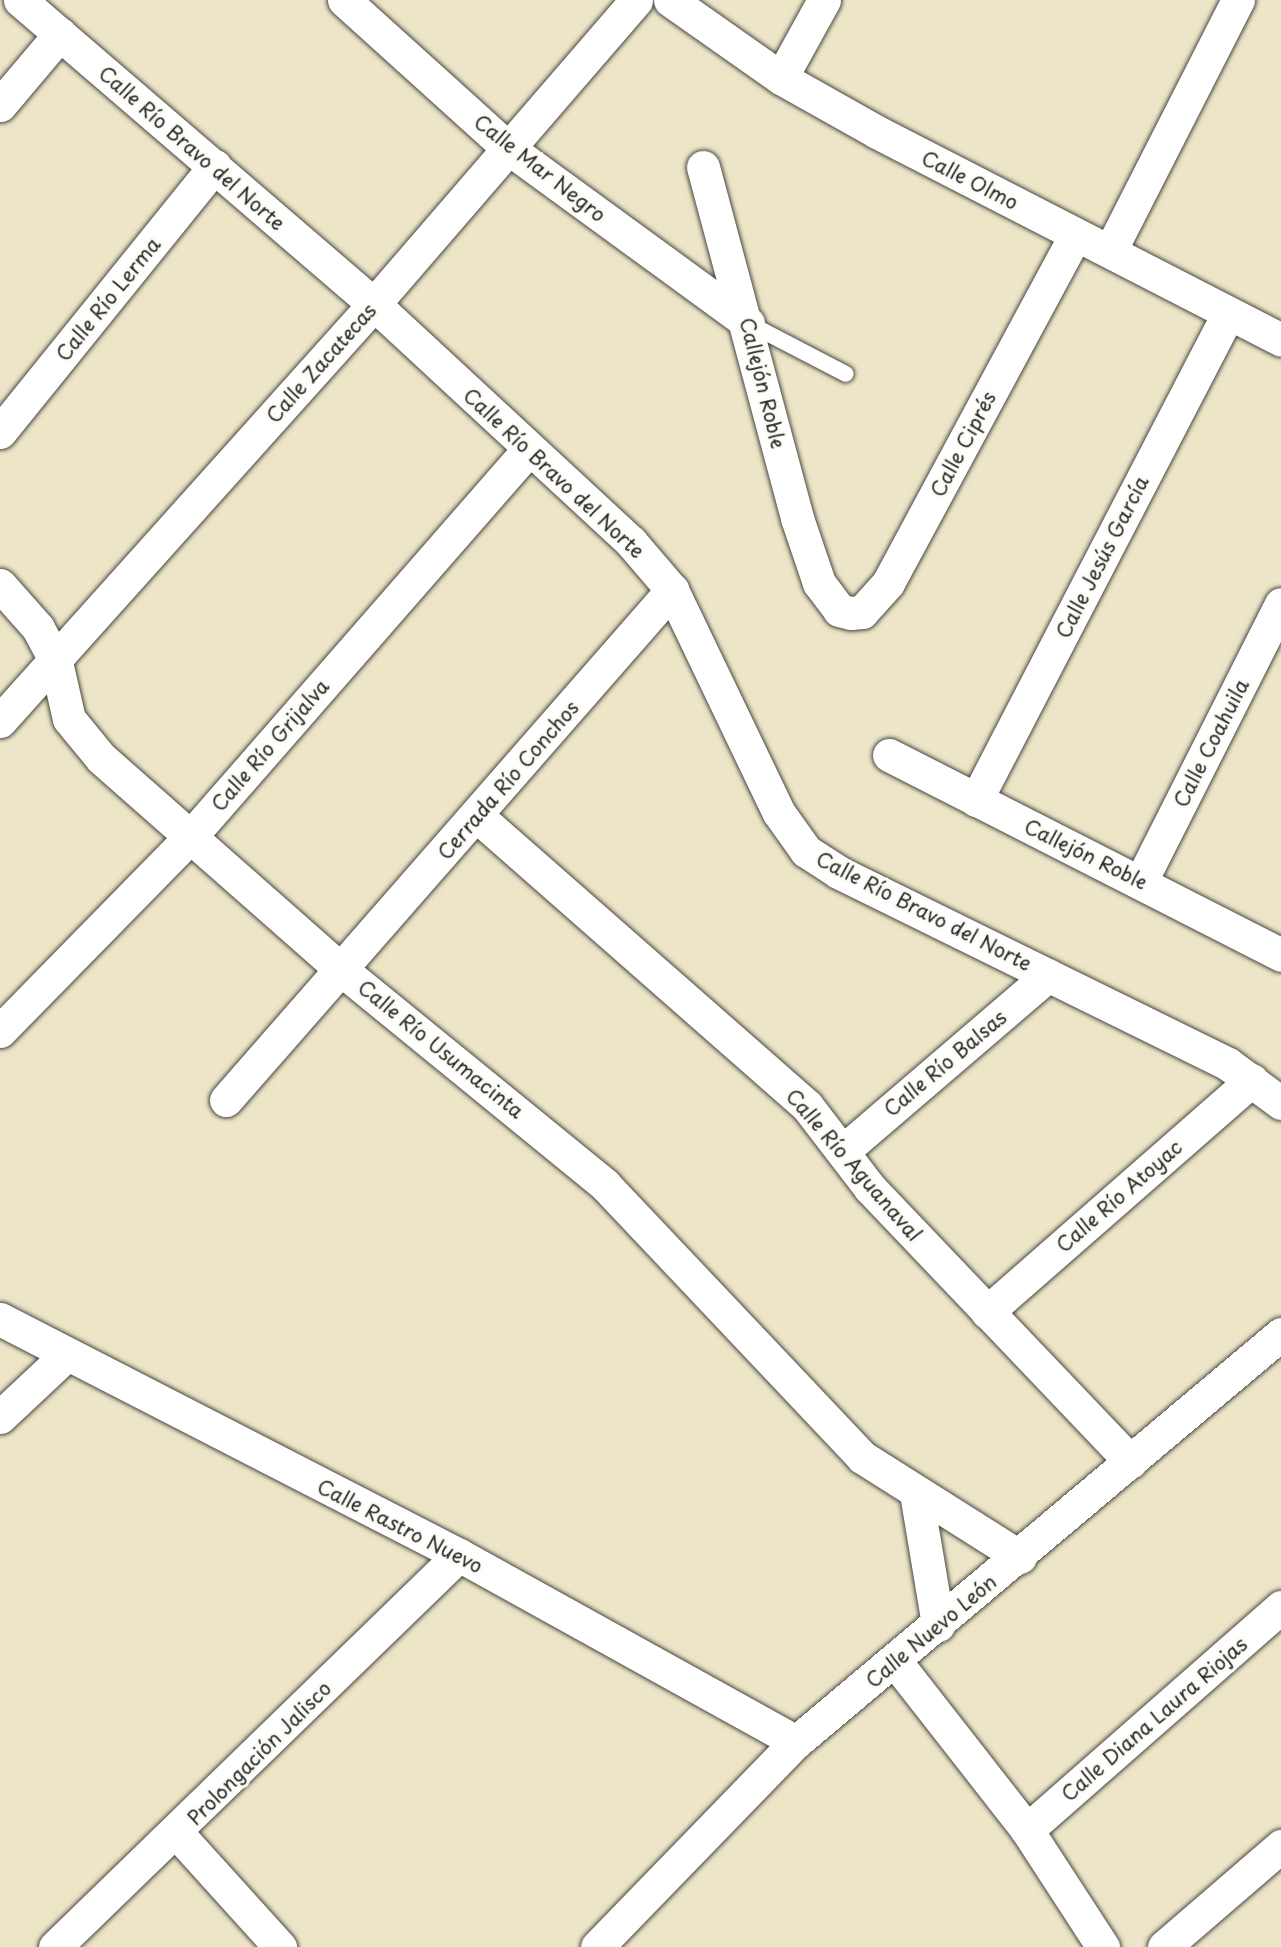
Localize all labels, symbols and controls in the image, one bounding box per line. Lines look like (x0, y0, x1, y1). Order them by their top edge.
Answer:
street label: Calle Río Bravo del Norte (92, 59, 292, 237)
street label: Calle Mar Negro (469, 109, 611, 227)
street label: Calle Olmo (917, 145, 1023, 215)
street label: Calle Río Lerma (50, 231, 166, 367)
street label: Calle Zacatecas (261, 298, 381, 428)
street label: Callejón Roble (735, 315, 791, 451)
street label: Calle Río Bravo del Norte (457, 381, 651, 565)
street label: Calle Ciprés (925, 387, 1001, 501)
street label: Calle Jesús García (1050, 471, 1154, 643)
street label: Calle Río Grijalva (205, 673, 335, 817)
street label: Calle Coahuila (1168, 675, 1254, 811)
street label: Cerrada Río Conchos (432, 695, 584, 865)
street label: Callejón Roble (1020, 814, 1152, 894)
street label: Calle Río Bravo del Norte (810, 845, 1038, 977)
street label: Calle Río Usumacinta (352, 974, 530, 1124)
street label: Calle Río Balsas (877, 1004, 1013, 1122)
street label: Calle Río Aguanaval (781, 1083, 927, 1247)
street label: Calle Río Atoyac (1050, 1134, 1188, 1258)
street label: Calle Rastro Nuevo (312, 1473, 488, 1579)
street label: Calle Nuevo León (860, 1569, 1002, 1693)
street label: Calle Diana Laura Riojas (1056, 1631, 1252, 1807)
street label: Prolongación Jalisco (182, 1676, 336, 1830)

